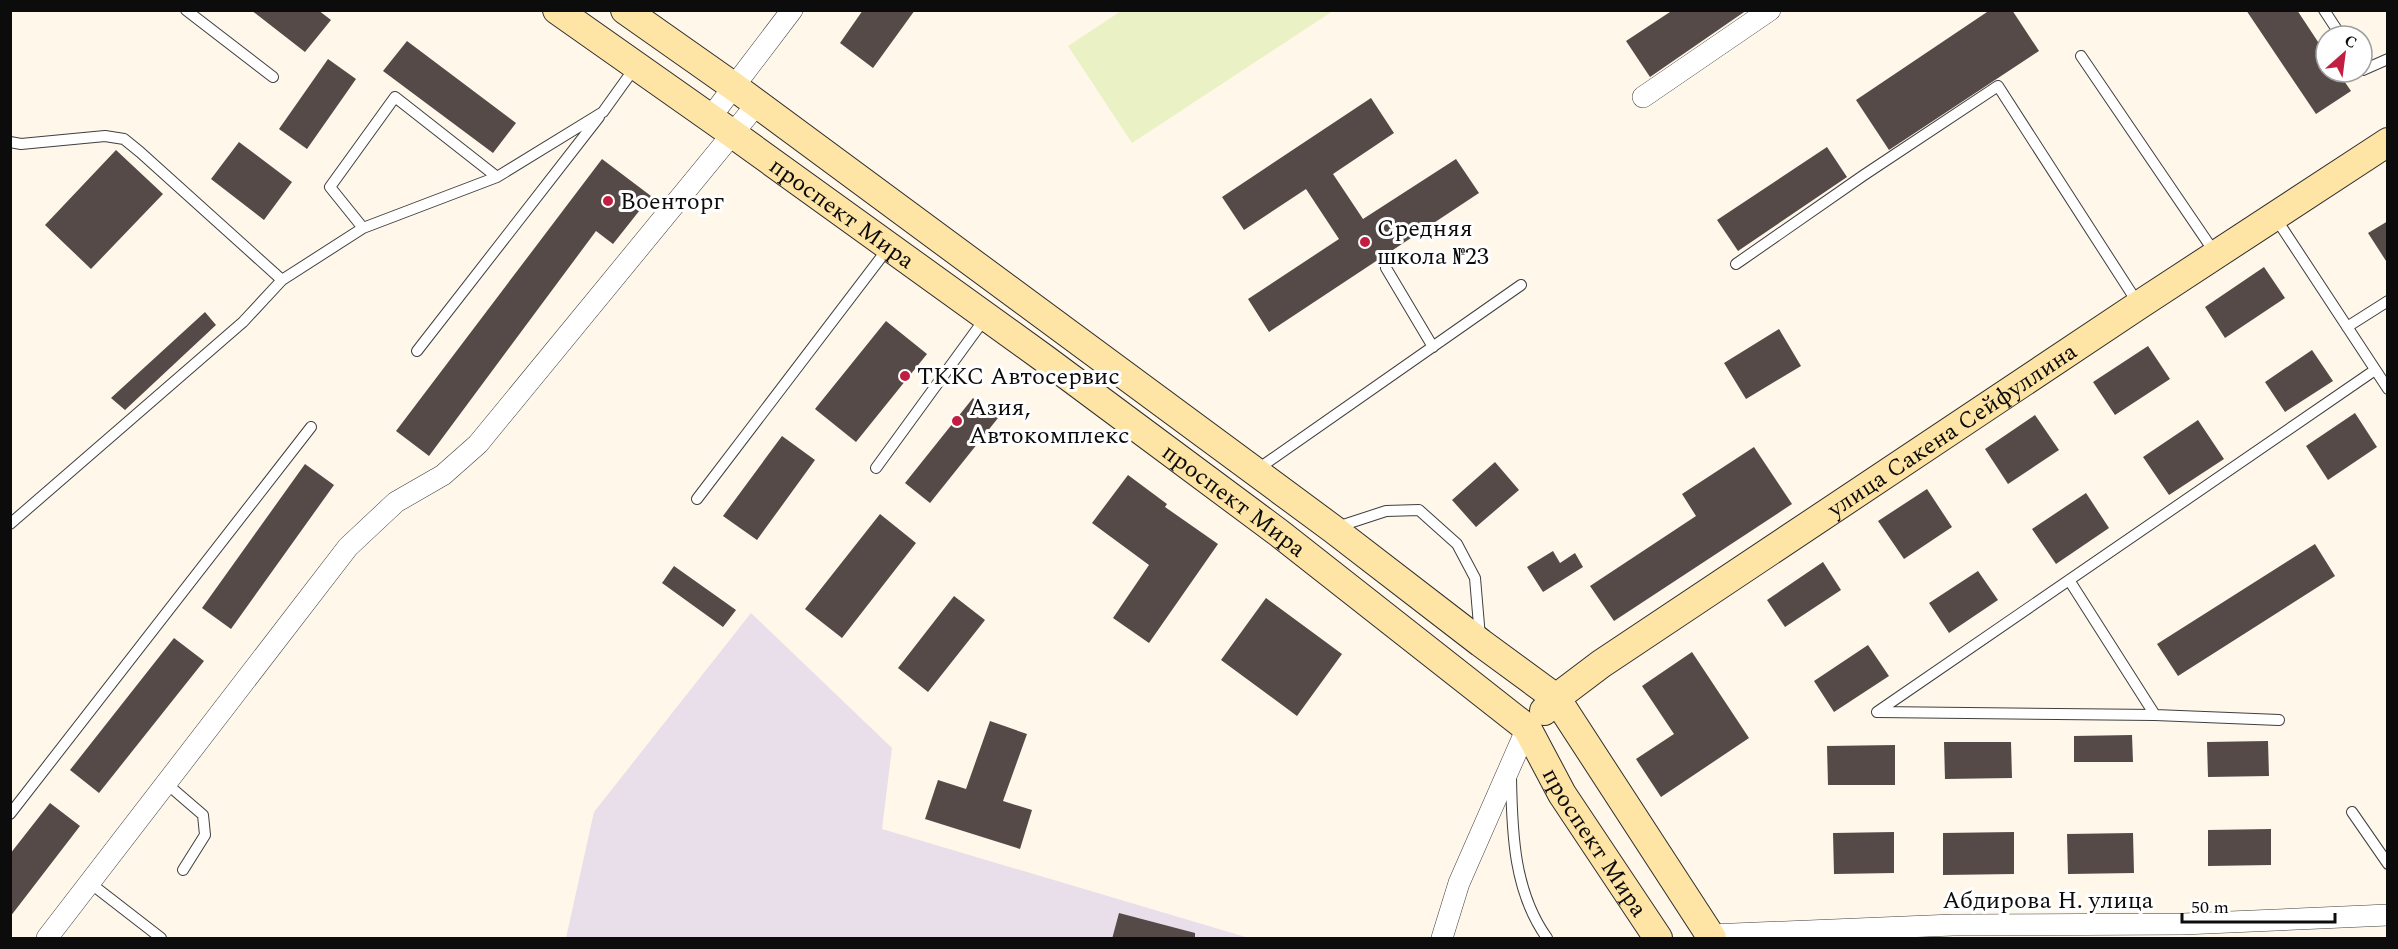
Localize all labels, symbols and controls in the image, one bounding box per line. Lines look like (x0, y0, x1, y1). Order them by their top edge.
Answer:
north arrow (2314, 24, 2374, 84)
text: С (2340, 28, 2361, 55)
street label: проспект Мира (761, 149, 922, 279)
place label: Военторг (620, 184, 724, 220)
marker: Военторг (601, 194, 615, 208)
place label: Средняя школа №23 (1377, 211, 1489, 275)
marker: Средняя школа №23 (1358, 235, 1372, 249)
street label: улица Сакена Сейфуллина (1819, 334, 2085, 528)
place label: ТККС Автосервис (917, 359, 1120, 395)
marker: ТККС Автосервис (898, 369, 912, 383)
place label: Азия, Автокомплекс (969, 390, 1129, 454)
marker: Азия, Автокомплекс (950, 414, 964, 428)
street label: проспект Мира (1154, 435, 1314, 567)
street label: проспект Мира (1532, 761, 1656, 925)
street label: Абдирова Н. улица (1942, 883, 2154, 919)
scale bar (2182, 886, 2335, 924)
text: 50 m (2191, 894, 2229, 921)

